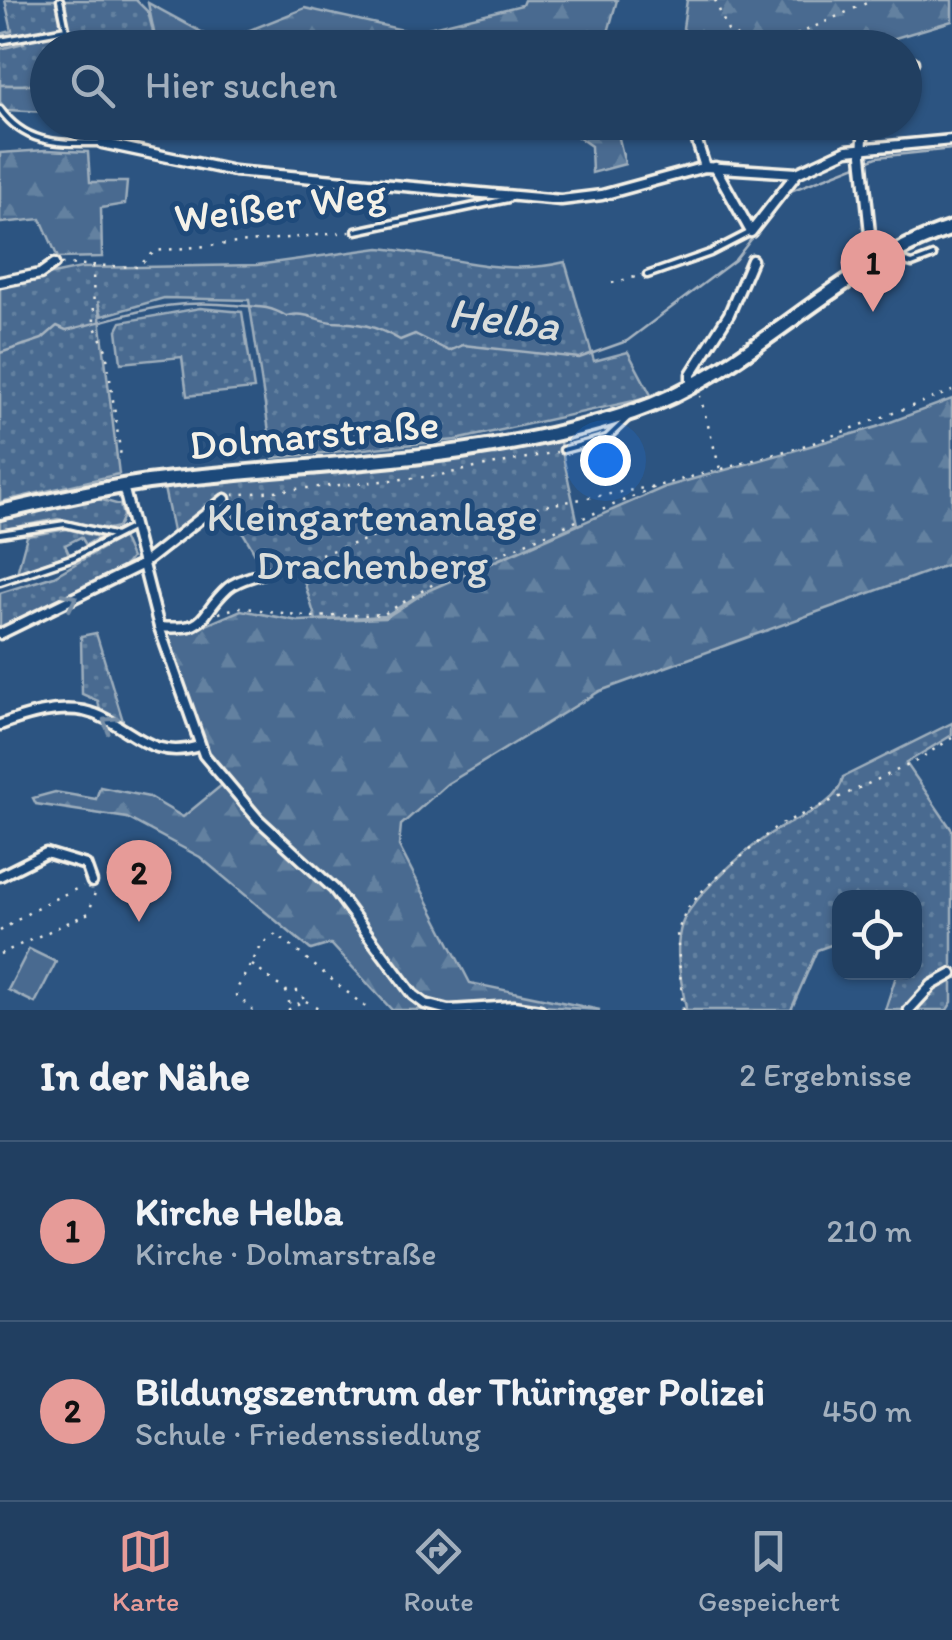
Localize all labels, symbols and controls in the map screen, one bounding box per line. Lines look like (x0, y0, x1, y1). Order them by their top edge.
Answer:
search box (30, 30, 922, 140)
icon: search (65, 58, 120, 113)
text: Hier suchen (145, 62, 337, 108)
street label: Weißer Weg (171, 167, 390, 243)
pin: 1 (840, 230, 906, 312)
water label: Helba (446, 284, 563, 352)
street label: Dolmarstraße (187, 398, 441, 470)
your location (580, 435, 631, 486)
park label: Kleingartenanlage Drachenberg (206, 491, 538, 590)
one-way arrow (60, 593, 78, 612)
one-way arrow (101, 716, 119, 735)
pin: 2 (106, 840, 172, 922)
map controls (832, 890, 922, 980)
button: locate (832, 890, 922, 980)
text: In der Nähe (40, 1050, 250, 1101)
text: 2 Ergebnisse (739, 1056, 912, 1094)
text: Kirche Helba (135, 1189, 343, 1235)
text: 1 (65, 1212, 80, 1250)
text: 210 m (826, 1212, 912, 1250)
text: Kirche · Dolmarstraße (135, 1235, 436, 1273)
text: Bildungszentrum der Thüringer Polizei (135, 1369, 765, 1415)
text: 2 (64, 1392, 81, 1430)
text: 450 m (822, 1392, 912, 1430)
text: Schule · Friedenssiedlung (135, 1415, 481, 1453)
tab: Karte (112, 1524, 179, 1618)
tab: Route (403, 1524, 474, 1618)
tab: Gespeichert (698, 1524, 840, 1618)

